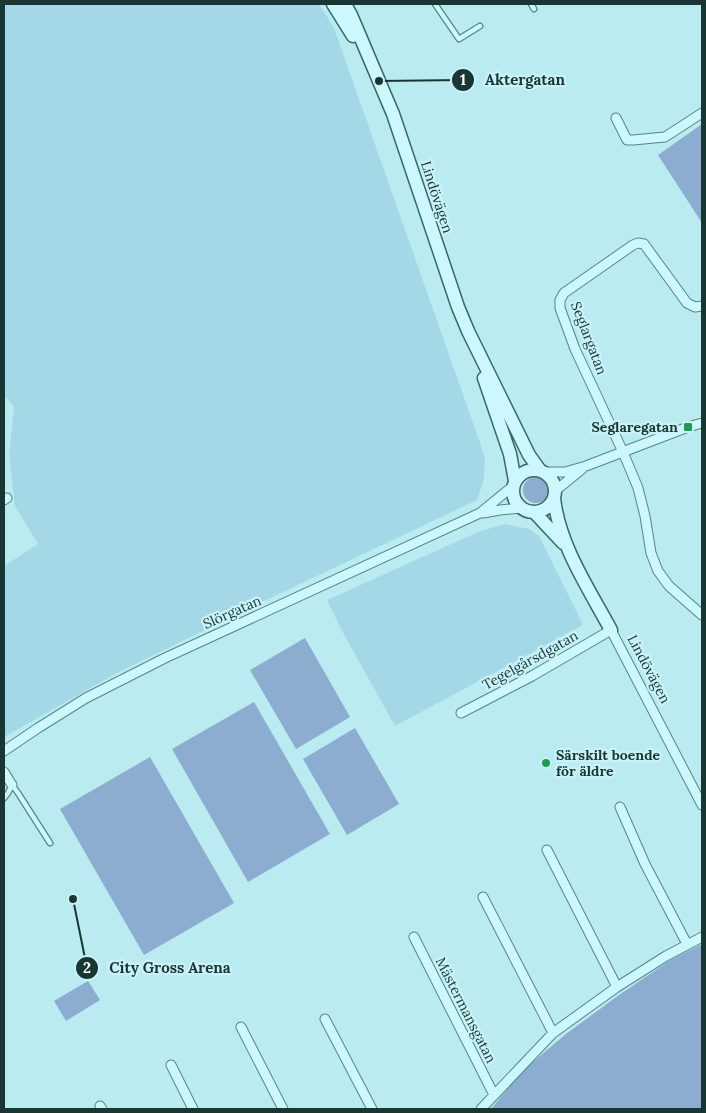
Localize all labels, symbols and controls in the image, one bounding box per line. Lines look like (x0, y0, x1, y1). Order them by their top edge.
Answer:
callout: Aktergatan (450, 65, 575, 95)
text: 1 (460, 70, 466, 89)
text: Aktergatan (485, 70, 565, 89)
street label: Lindövägen (417, 159, 457, 236)
street label: Seglargatan (567, 299, 611, 377)
place label: Seglaregatan (591, 418, 678, 436)
marker: Seglaregatan (682, 421, 694, 433)
street label: Slörgatan (200, 591, 264, 633)
street label: Tegelgårsdgatan (479, 626, 582, 694)
street label: Lindövägen (623, 632, 675, 707)
place label: Särskilt boende för äldre (556, 746, 661, 780)
marker: Särskilt boende för äldre (540, 757, 552, 769)
callout: City Gross Arena (74, 953, 240, 983)
street label: Mästermansgatan (432, 954, 501, 1066)
text: 2 (83, 958, 91, 977)
text: City Gross Arena (109, 958, 231, 977)

